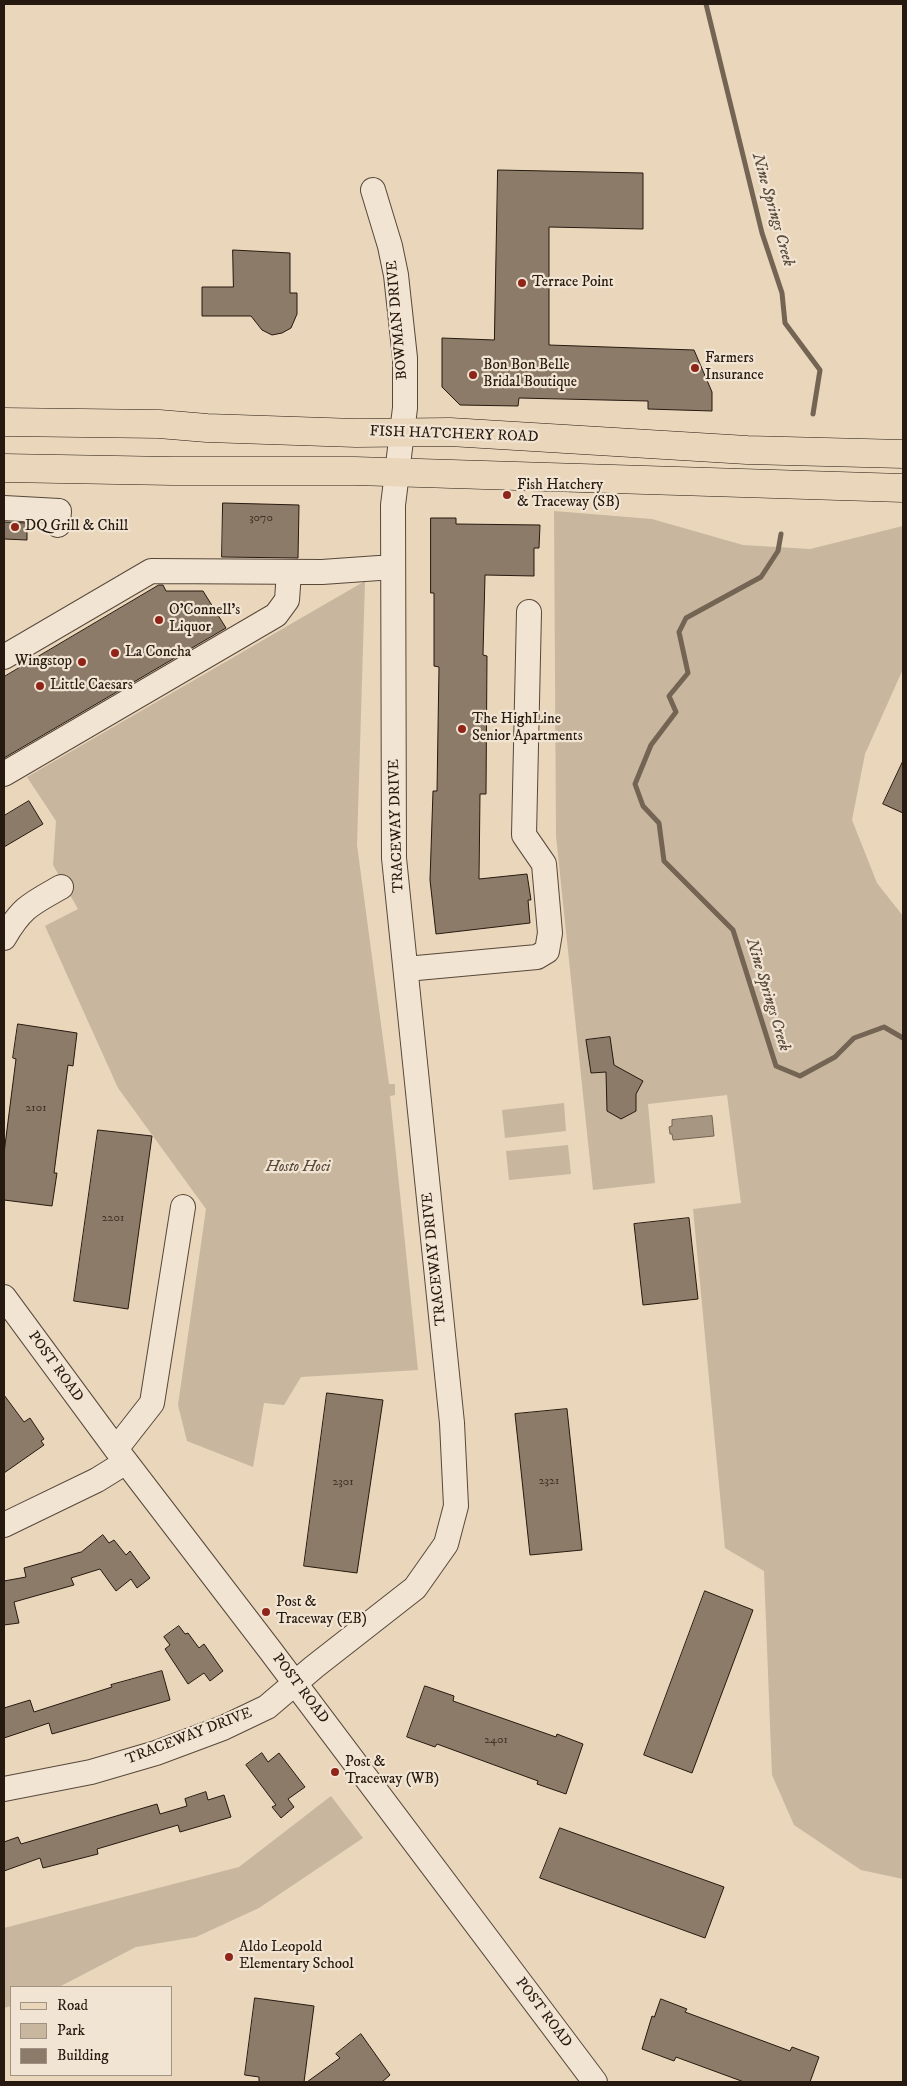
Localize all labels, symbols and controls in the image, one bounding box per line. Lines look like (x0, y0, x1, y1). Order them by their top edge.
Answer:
water label: Nine Springs Creek (747, 151, 797, 269)
street label: BOWMAN DRIVE (384, 260, 412, 380)
place label: Terrace Point (532, 274, 614, 292)
marker: Terrace Point (516, 277, 528, 289)
place label: Farmers Insurance (705, 350, 764, 385)
place label: Bon Bon Belle Bridal Boutique (483, 357, 577, 392)
marker: Farmers Insurance (689, 362, 701, 374)
marker: Bon Bon Belle Bridal Boutique (467, 369, 479, 381)
street label: FISH HATCHERY ROAD (369, 423, 539, 447)
place label: Fish Hatchery & Traceway (SB) (517, 477, 620, 512)
marker: Fish Hatchery & Traceway (SB) (501, 489, 513, 501)
house number: 3070 (249, 512, 273, 526)
place label: DQ Grill & Chill (25, 518, 128, 536)
marker: DQ Grill & Chill (9, 521, 21, 533)
place label: O'Connell's Liquor (169, 602, 240, 637)
marker: O'Connell's Liquor (153, 614, 165, 626)
place label: La Concha (125, 644, 191, 662)
marker: La Concha (109, 647, 121, 659)
place label: Wingstop (15, 653, 72, 671)
marker: Wingstop (76, 656, 88, 668)
place label: Little Caesars (50, 677, 133, 695)
marker: Little Caesars (34, 680, 46, 692)
place label: The HighLine Senior Apartments (472, 711, 583, 746)
marker: The HighLine Senior Apartments (456, 723, 468, 735)
street label: TRACEWAY DRIVE (386, 759, 408, 893)
water label: Nine Springs Creek (741, 936, 793, 1054)
house number: 2101 (25, 1102, 47, 1116)
park label: Hosto Hoci (266, 1159, 330, 1177)
street label: TRACEWAY DRIVE (419, 1191, 451, 1327)
house number: 2201 (102, 1212, 124, 1226)
street label: POST ROAD (23, 1328, 87, 1406)
house number: 2321 (539, 1475, 559, 1489)
house number: 2301 (332, 1476, 354, 1490)
place label: Post & Traceway (EB) (276, 1594, 367, 1629)
marker: Post & Traceway (EB) (260, 1606, 272, 1618)
street label: POST ROAD (268, 1650, 332, 1728)
street label: TRACEWAY DRIVE (123, 1705, 255, 1769)
house number: 2401 (484, 1734, 508, 1748)
place label: Post & Traceway (WB) (345, 1754, 439, 1789)
marker: Post & Traceway (WB) (329, 1766, 341, 1778)
place label: Aldo Leopold Elementary School (239, 1939, 354, 1974)
marker: Aldo Leopold Elementary School (223, 1951, 235, 1963)
street label: POST ROAD (511, 1974, 575, 2052)
legend (10, 1986, 172, 2076)
text: Road (57, 1996, 88, 2015)
text: Park (57, 2021, 85, 2040)
text: Building (57, 2046, 109, 2065)

